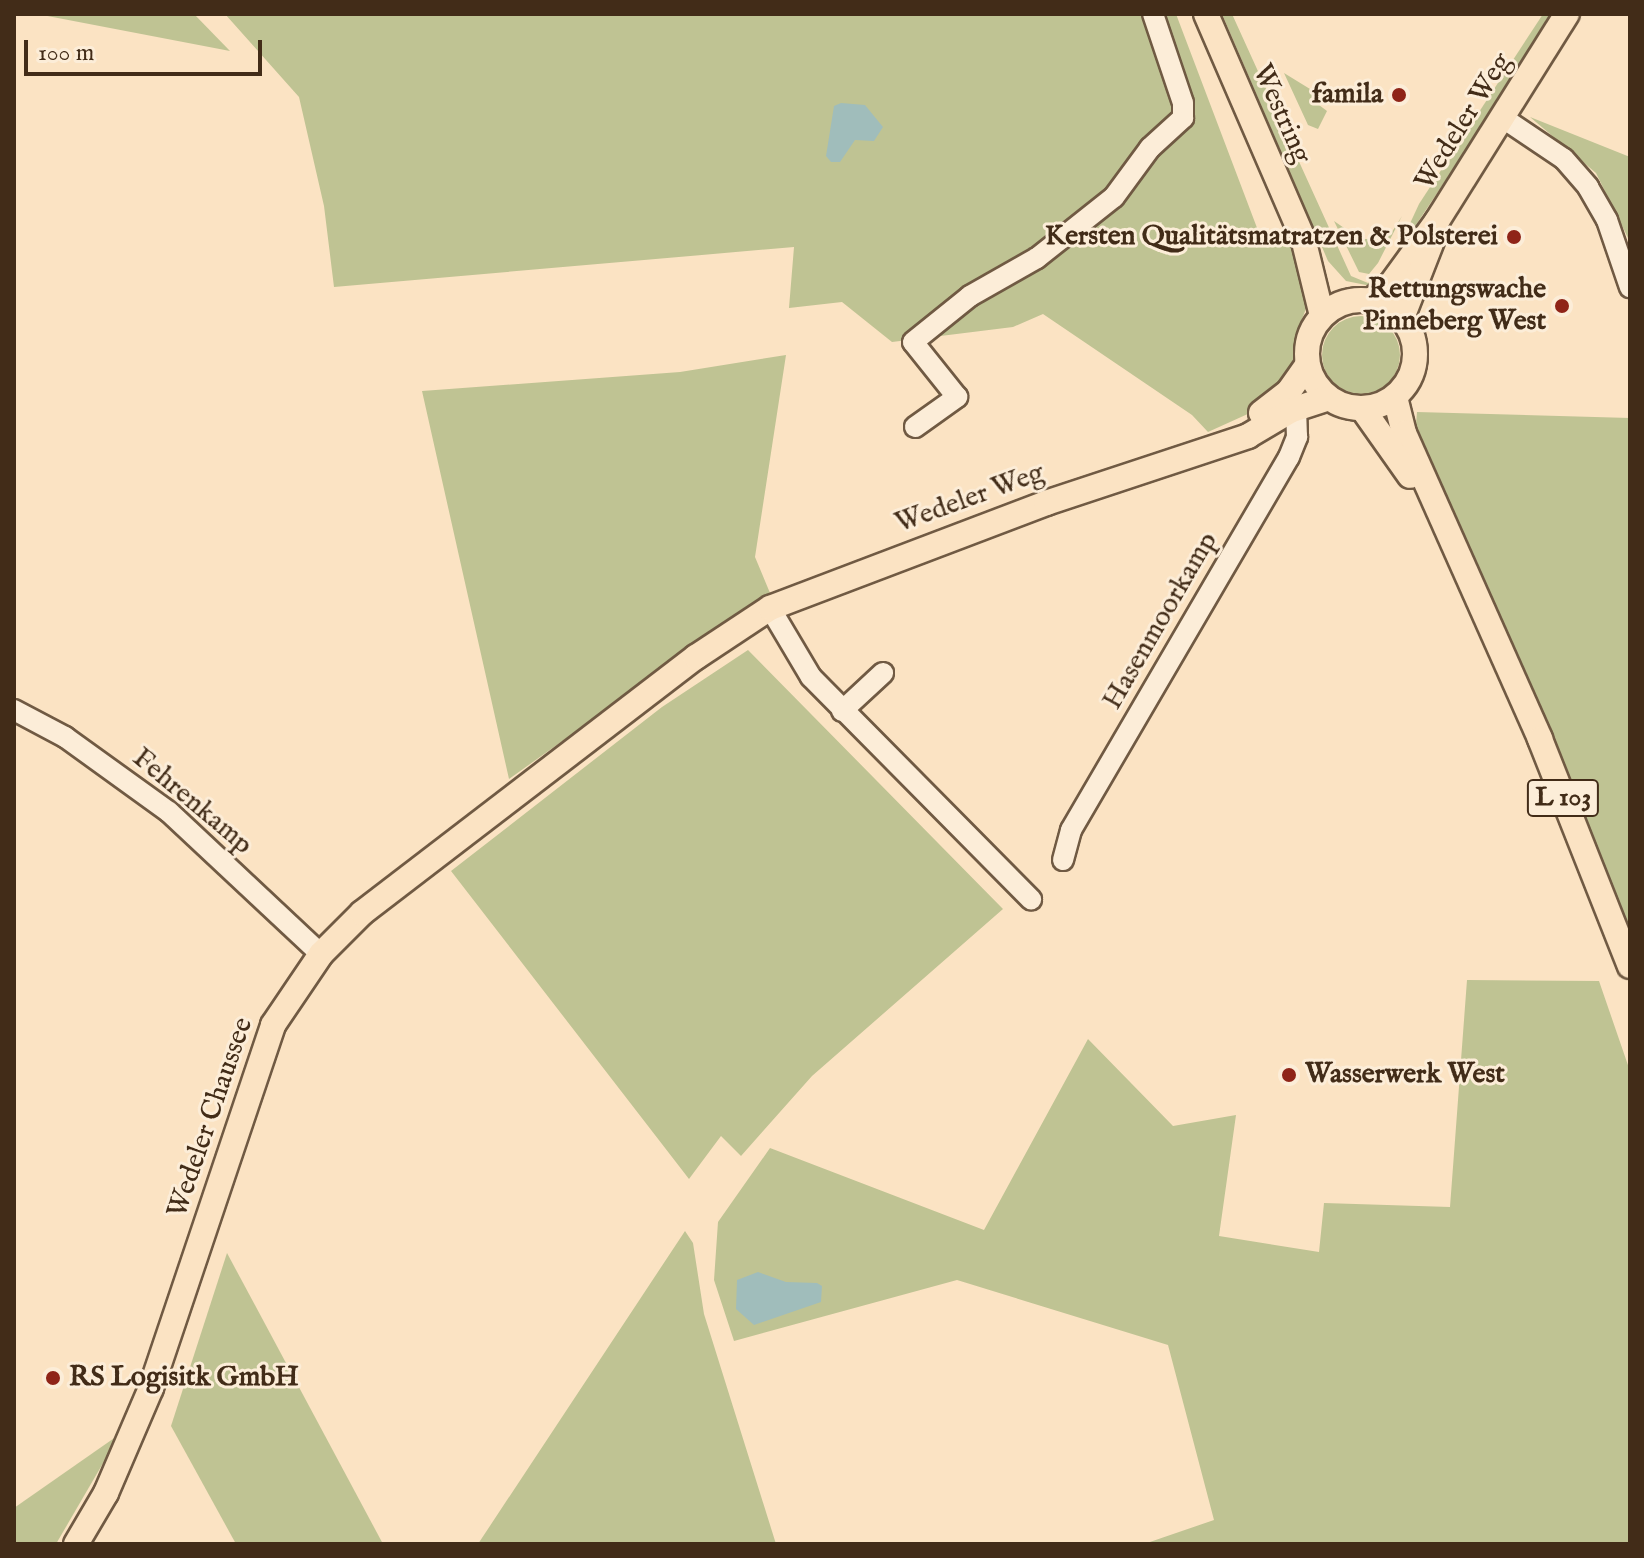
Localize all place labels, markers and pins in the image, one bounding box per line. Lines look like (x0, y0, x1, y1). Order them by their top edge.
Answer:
place label: famila (1312, 78, 1383, 112)
marker: famila (1390, 86, 1408, 104)
place label: Kersten Qualitätsmatratzen & Polsterei (1045, 220, 1498, 254)
marker: Kersten Qualitätsmatratzen & Polsterei (1505, 228, 1523, 246)
place label: Rettungswache Pinneberg West (1363, 273, 1546, 339)
marker: Rettungswache Pinneberg West (1553, 297, 1571, 315)
place label: Wasserwerk West (1305, 1058, 1505, 1092)
marker: Wasserwerk West (1280, 1066, 1298, 1084)
place label: RS Logisitk GmbH (69, 1361, 299, 1395)
marker: RS Logisitk GmbH (44, 1369, 62, 1387)

